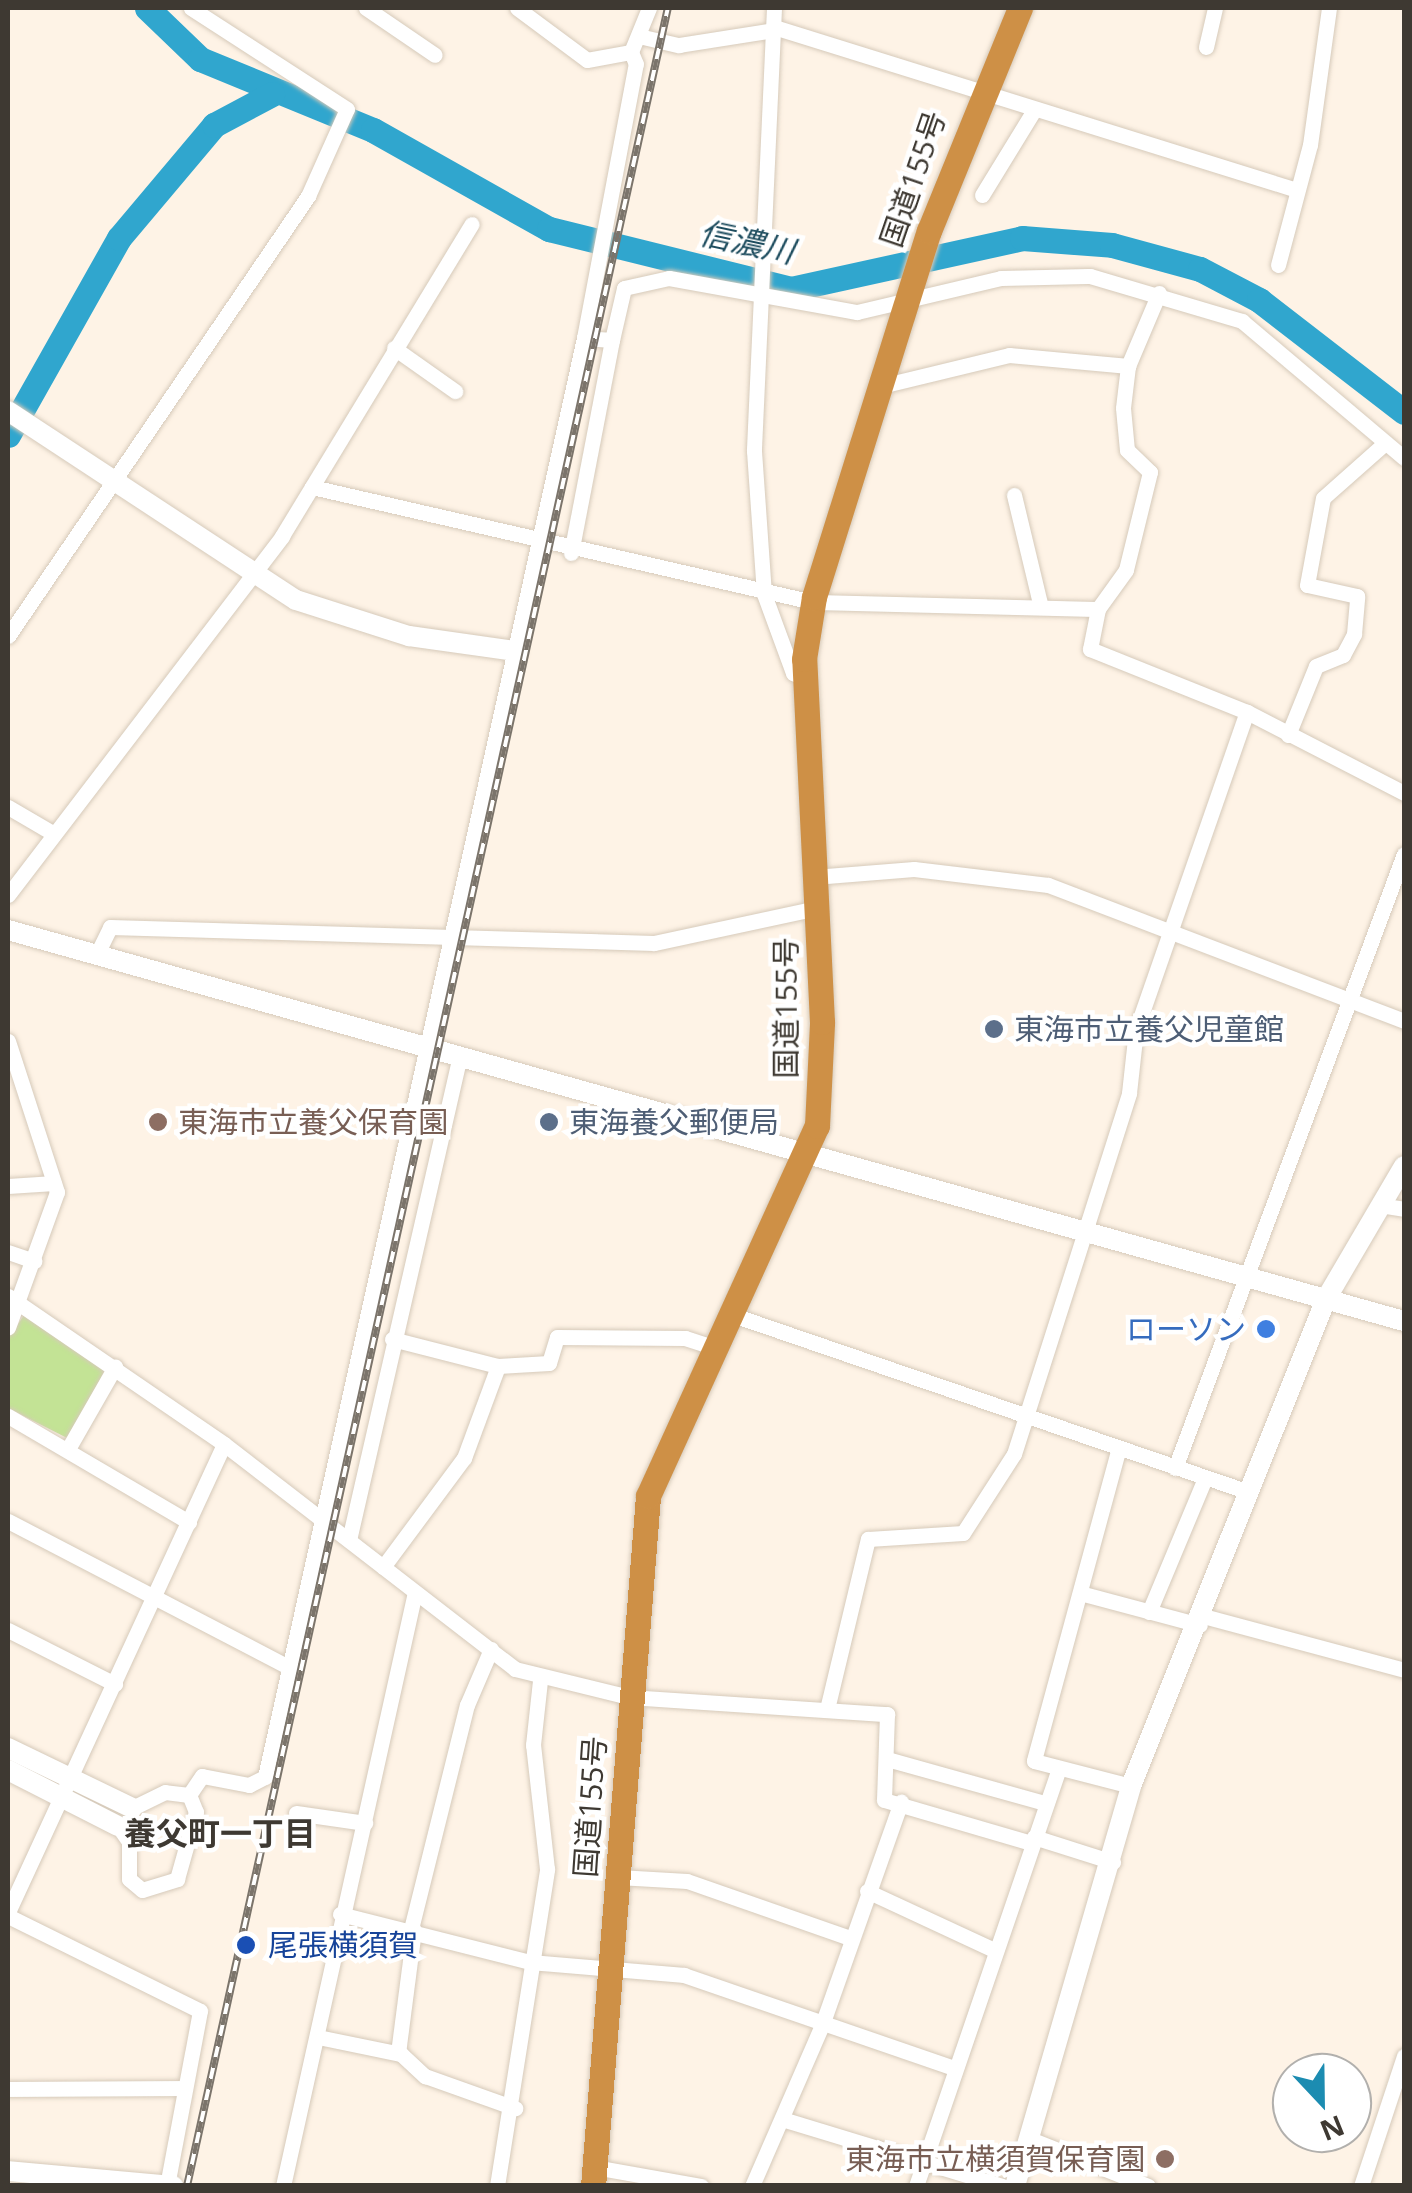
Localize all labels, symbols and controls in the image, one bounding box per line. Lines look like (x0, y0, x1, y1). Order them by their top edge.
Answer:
street label: 国道155号 (873, 106, 953, 252)
water label: 信濃川 (696, 213, 798, 271)
street label: 国道155号 (768, 937, 804, 1079)
place label: 東海市立養父児童館 (1014, 1011, 1284, 1047)
marker: 東海市立養父児童館 (983, 1018, 1005, 1040)
place label: 東海市立養父保育園 (178, 1104, 448, 1140)
place label: 東海養父郵便局 (569, 1104, 779, 1140)
marker: 東海市立養父保育園 (147, 1111, 169, 1133)
marker: 東海養父郵便局 (538, 1111, 560, 1133)
place label: ローソン (1126, 1311, 1246, 1347)
marker: ローソン (1255, 1318, 1277, 1340)
street label: 国道155号 (567, 1735, 613, 1879)
district label: 養父町一丁目 (124, 1814, 316, 1852)
place label: 尾張横須賀 (268, 1927, 418, 1963)
marker: 尾張横須賀 (233, 1932, 259, 1958)
north arrow (1272, 2053, 1372, 2153)
text: N (1315, 2107, 1350, 2151)
place label: 東海市立横須賀保育園 (845, 2141, 1145, 2177)
marker: 東海市立横須賀保育園 (1154, 2148, 1176, 2170)

